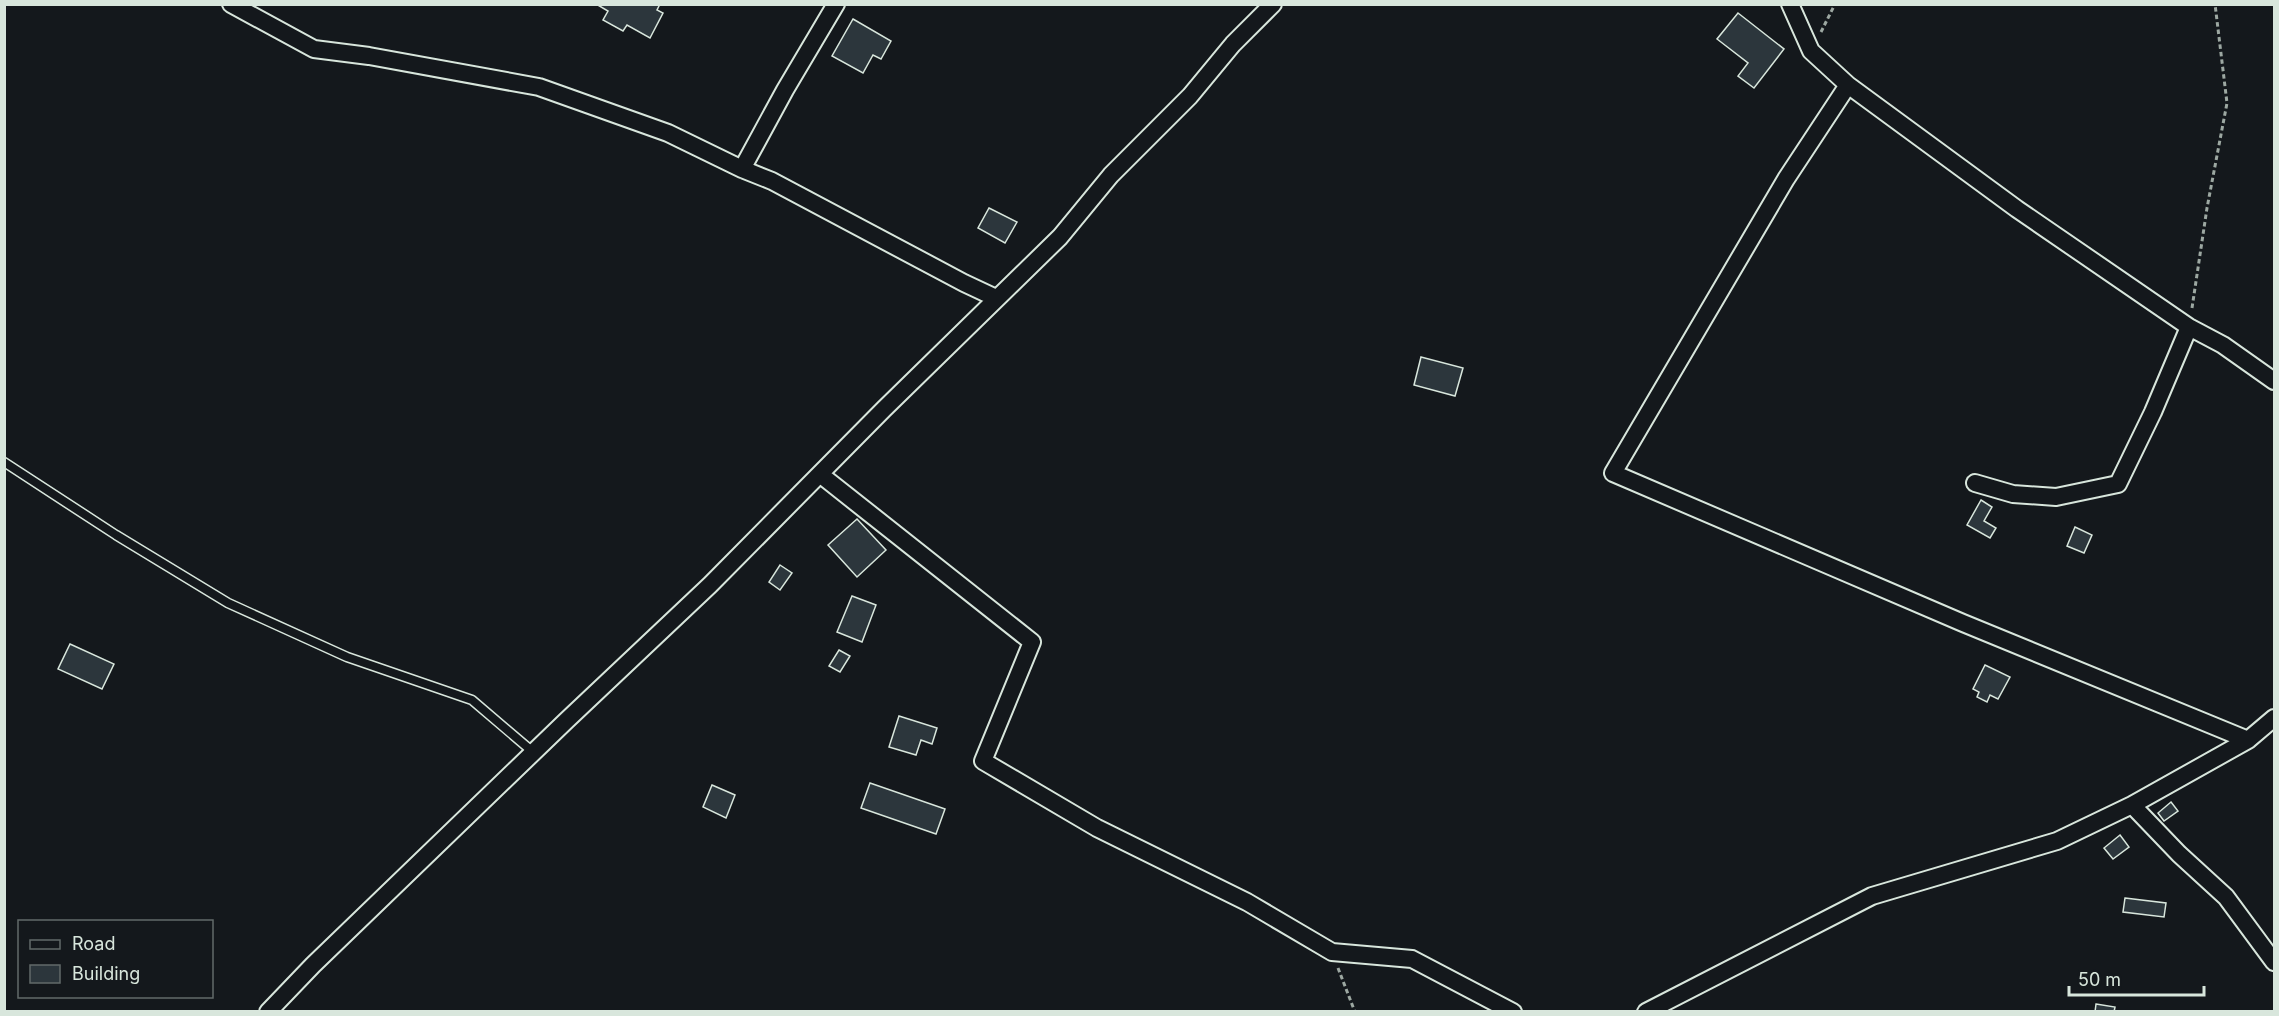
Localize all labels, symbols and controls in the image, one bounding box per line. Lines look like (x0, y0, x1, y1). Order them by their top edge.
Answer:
legend (18, 920, 213, 998)
text: Road (72, 933, 115, 954)
scale bar (2069, 959, 2204, 997)
text: Building (72, 963, 140, 984)
text: 50 m (2078, 969, 2121, 990)

